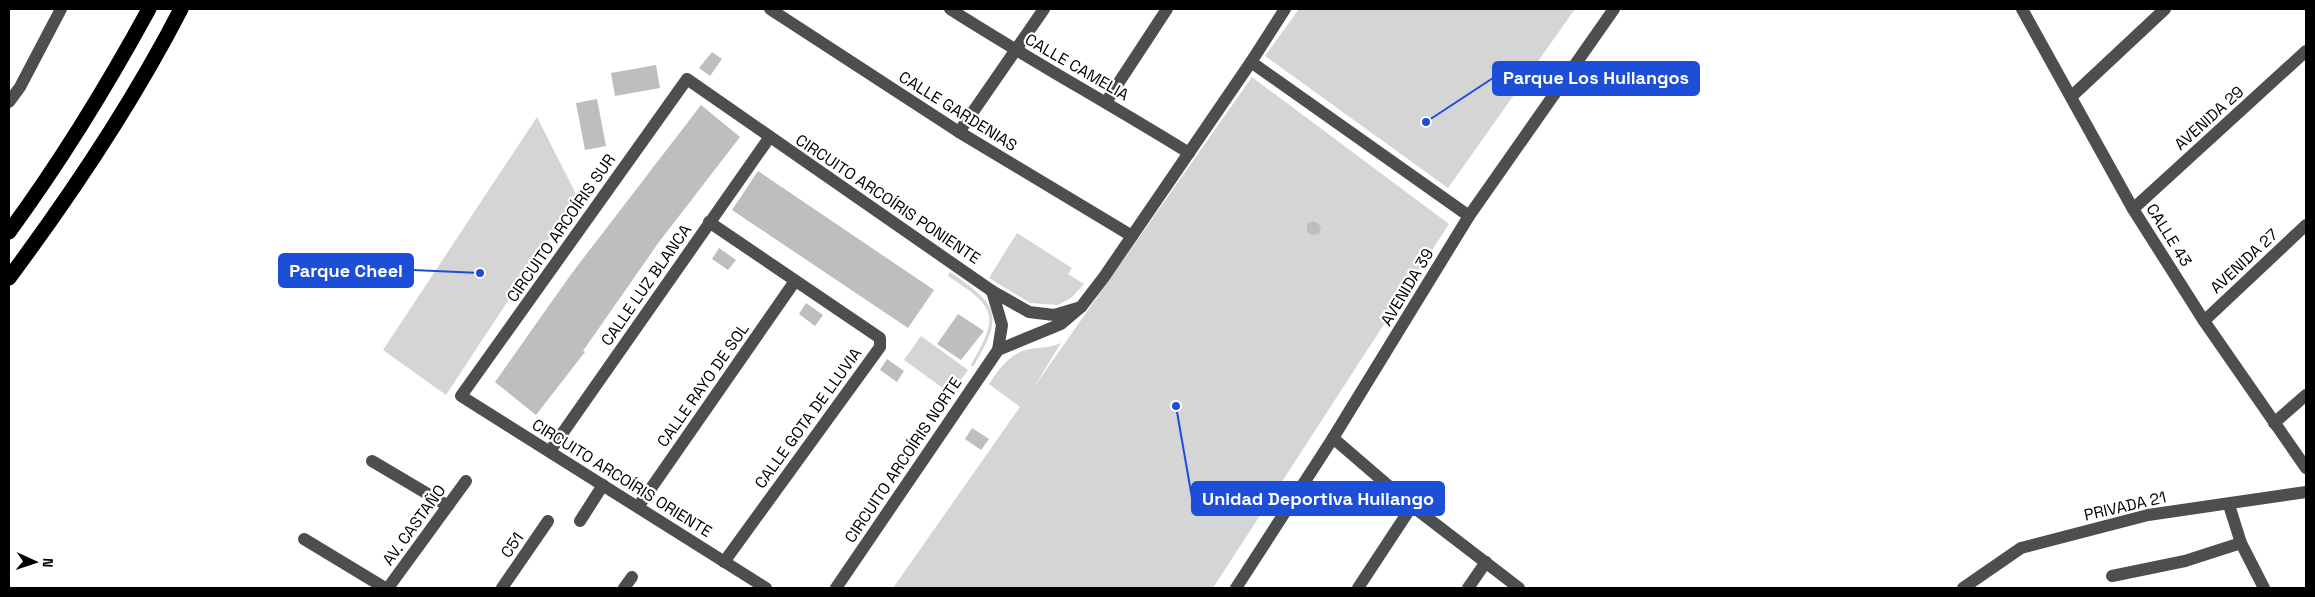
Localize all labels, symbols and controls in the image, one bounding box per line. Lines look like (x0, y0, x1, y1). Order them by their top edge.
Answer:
street label: CALLE CAMELIA (1021, 29, 1133, 105)
callout: Parque Los Huilangos (1493, 62, 1699, 95)
street label: CALLE GARDENIAS (895, 66, 1021, 156)
text: Parque Los Huilangos (1503, 66, 1689, 89)
street label: AVENIDA 29 (2170, 81, 2248, 155)
street label: CIRCUITO ARCOÍRIS PONIENTE (792, 129, 984, 269)
street label: CIRCUITO ARCOÍRIS SUR (502, 150, 620, 306)
street label: CALLE 43 (2141, 200, 2197, 270)
street label: CALLE LUZ BLANCA (596, 220, 696, 350)
street label: AVENIDA 27 (2206, 224, 2282, 298)
street label: AVENIDA 39 (1376, 244, 1438, 330)
callout: Parque Cheel (279, 254, 413, 287)
text: Parque Cheel (289, 259, 403, 282)
street label: CALLE RAYO DE SOL (652, 319, 754, 451)
street label: CALLE GOTA DE LLUVIA (750, 343, 866, 493)
street label: CIRCUITO ARCOÍRIS NORTE (840, 373, 966, 547)
street label: CIRCUITO ARCOÍRIS ORIENTE (528, 414, 716, 542)
street label: AV. CASTAÑO (378, 481, 450, 569)
callout: Unidad Deportiva Huilango (1192, 482, 1444, 515)
street label: PRIVADA 21 (2082, 486, 2168, 526)
text: Unidad Deportiva Huilango (1202, 487, 1434, 510)
street label: C51 (496, 528, 528, 562)
north arrow (10, 537, 60, 587)
text: N (39, 558, 57, 568)

